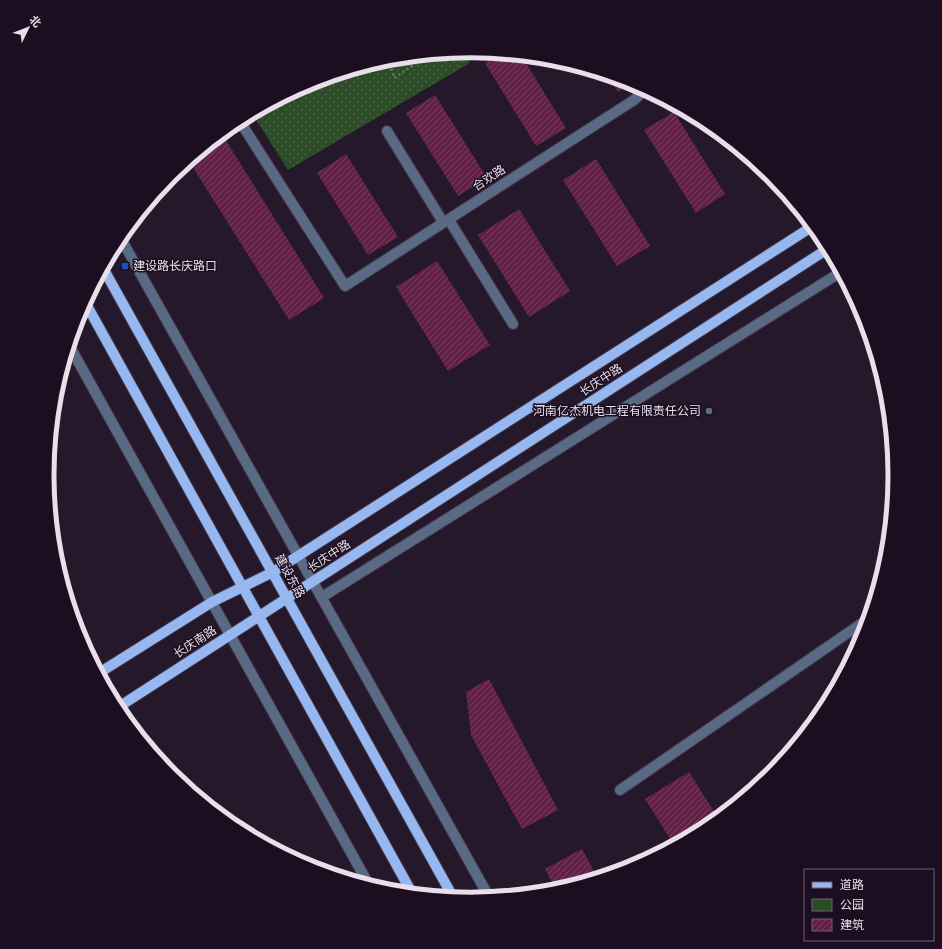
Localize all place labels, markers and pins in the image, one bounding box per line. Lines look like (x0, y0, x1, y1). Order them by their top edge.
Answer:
place label: 建设路长庆路口 (133, 259, 217, 273)
marker: 建设路长庆路口 (120, 261, 130, 271)
place label: 河南亿杰机电工程有限责任公司 (533, 404, 701, 418)
marker: 河南亿杰机电工程有限责任公司 (704, 406, 714, 416)

